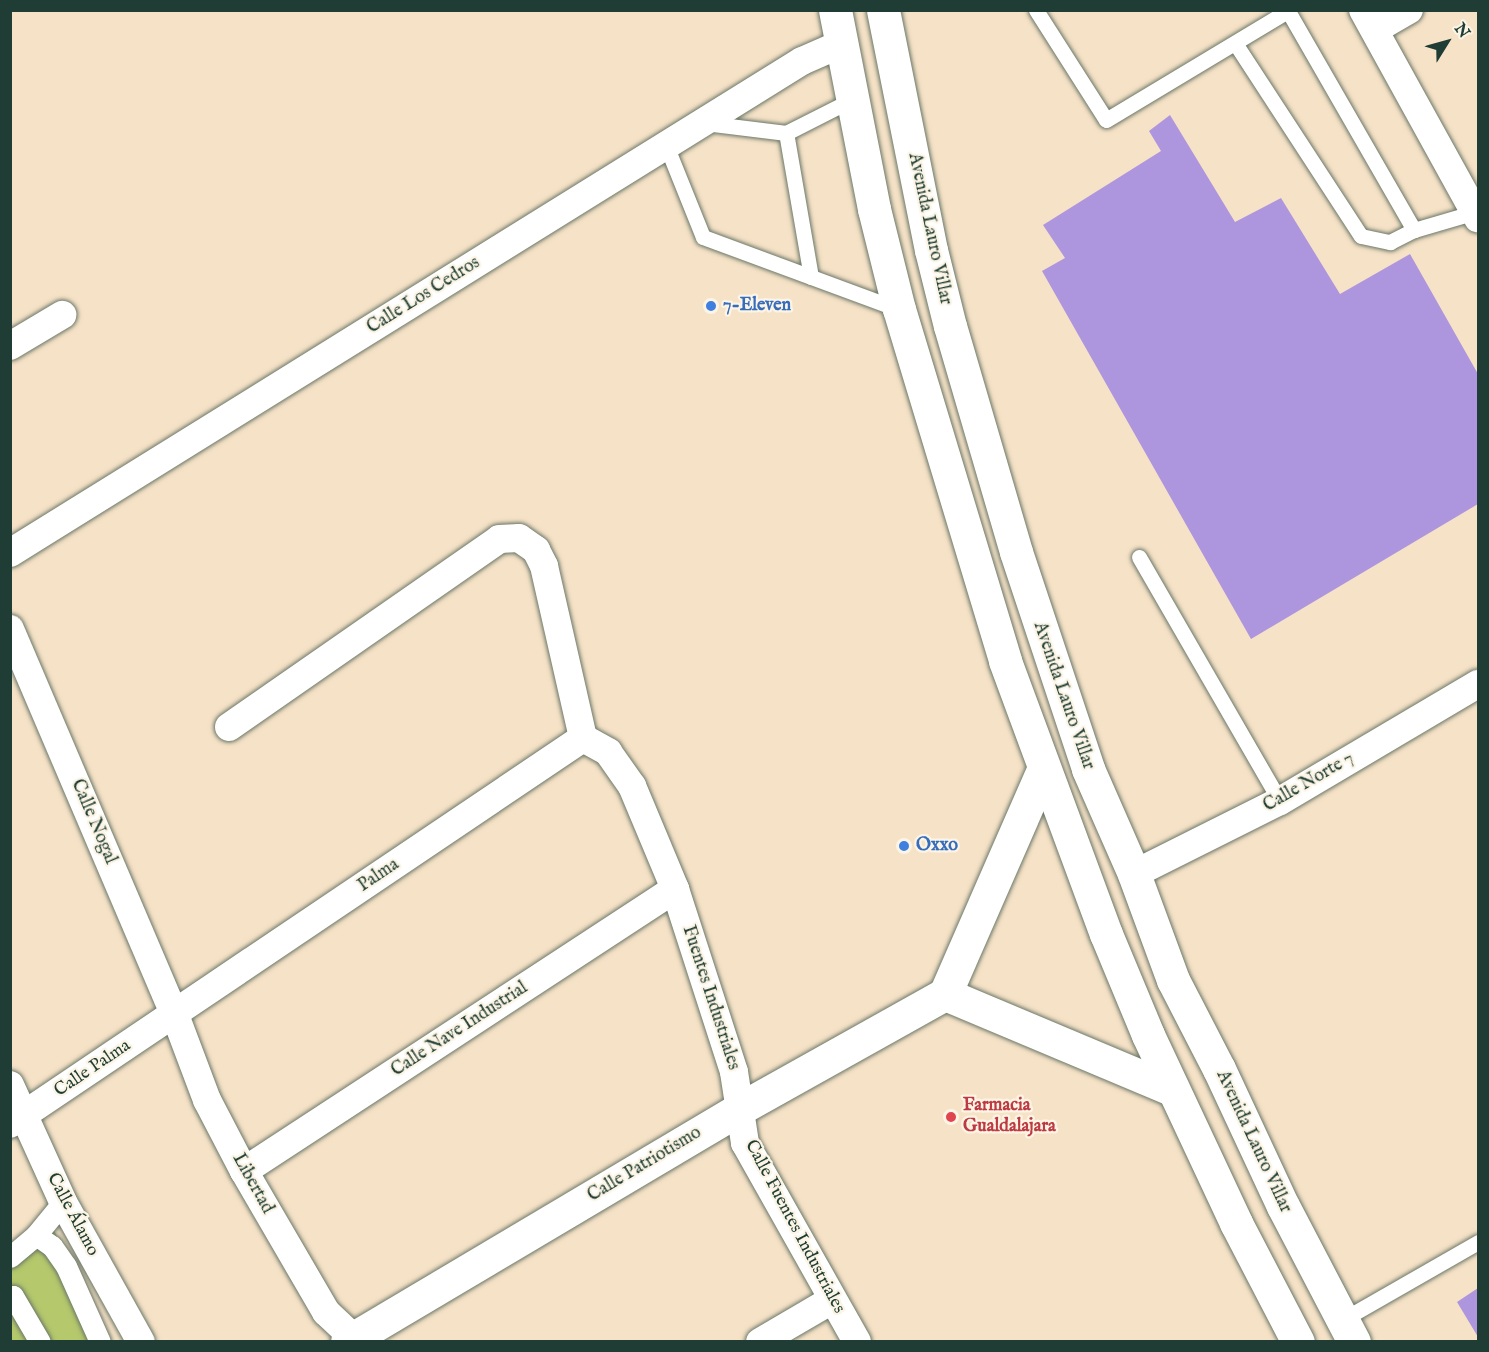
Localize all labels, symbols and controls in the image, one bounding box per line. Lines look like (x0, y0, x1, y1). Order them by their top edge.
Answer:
north arrow (1417, 12, 1477, 72)
text: N (1449, 20, 1474, 43)
street label: Avenida Lauro Villar (902, 151, 956, 307)
street label: Calle Los Cedros (364, 253, 484, 339)
place label: 7-Eleven (723, 295, 791, 317)
marker: 7-Eleven (704, 299, 718, 313)
street label: Avenida Lauro Villar (1028, 619, 1098, 773)
street label: Calle Norte 7 (1260, 748, 1358, 818)
street label: Calle Nogal (66, 776, 120, 868)
place label: Oxxo (916, 835, 958, 857)
marker: Oxxo (897, 839, 911, 853)
street label: Palma (354, 855, 404, 897)
street label: Fuentes Industriales (676, 923, 744, 1073)
street label: Calle Nave Industrial (388, 978, 532, 1082)
street label: Calle Palma (51, 1036, 135, 1102)
street label: Avenida Lauro Villar (1211, 1067, 1295, 1217)
place label: Farmacia Gualdalajara (963, 1096, 1056, 1138)
marker: Farmacia Gualdalajara (944, 1110, 958, 1124)
street label: Calle Patriotismo (584, 1123, 706, 1207)
street label: Calle Fuentes Industriales (739, 1137, 849, 1317)
street label: Libertad (227, 1150, 277, 1218)
street label: Calle Álamo (41, 1170, 103, 1260)

